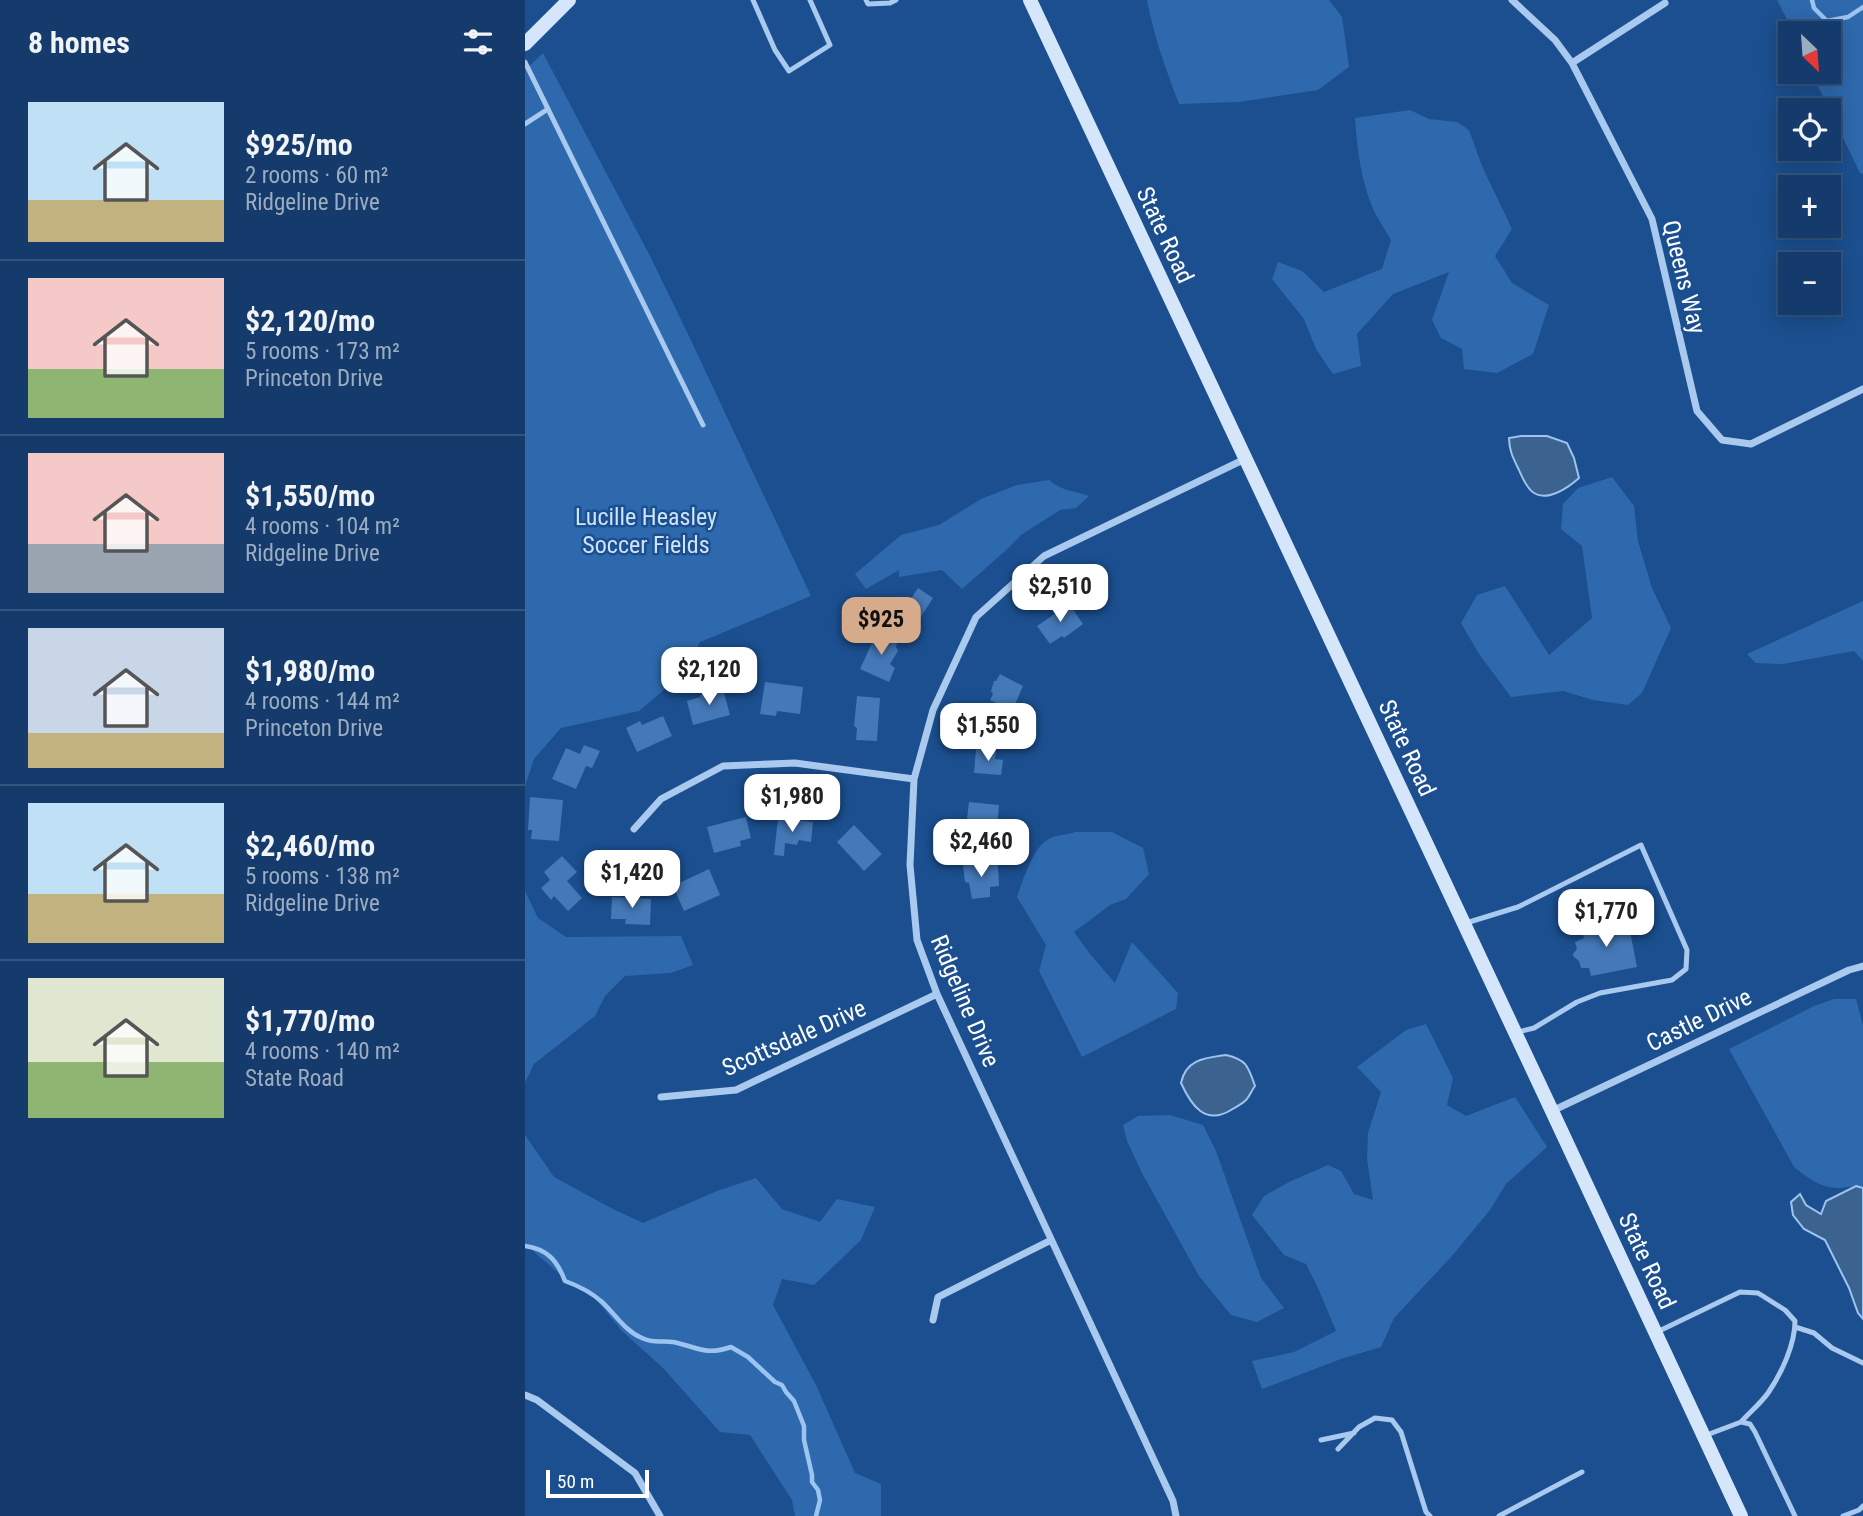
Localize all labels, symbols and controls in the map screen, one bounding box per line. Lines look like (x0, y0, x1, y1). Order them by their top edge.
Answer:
north arrow (1778, 21, 1841, 84)
map controls (1778, 21, 1841, 315)
icon: filters (459, 23, 497, 61)
text: 8 homes (28, 25, 130, 60)
button: locate (1778, 98, 1841, 161)
text: $925/mo (245, 127, 353, 162)
icon: home (84, 130, 168, 214)
text: 2 rooms · 60 m² (245, 162, 388, 189)
button: + (1778, 175, 1841, 238)
street label: State Road (1131, 182, 1199, 288)
text: Ridgeline Drive (245, 189, 380, 216)
street label: Queens Way (1656, 217, 1712, 337)
button: − (1778, 252, 1841, 315)
text: $2,120/mo (245, 303, 375, 338)
icon: home (84, 306, 168, 390)
text: 5 rooms · 173 m² (245, 338, 400, 365)
text: Princeton Drive (245, 365, 383, 392)
text: $1,550/mo (245, 478, 375, 513)
icon: home (84, 481, 168, 565)
park label: Lucille Heasley Soccer Fields (575, 503, 717, 559)
text: 4 rooms · 104 m² (245, 513, 400, 540)
text: Ridgeline Drive (245, 540, 380, 567)
pin: $2,510 (1003, 564, 1117, 624)
text: $2,510 (1028, 573, 1092, 600)
pin: $925 (840, 598, 922, 657)
text: $925 (858, 606, 904, 633)
pin: $2,120 (652, 648, 766, 707)
text: $1,980/mo (245, 653, 375, 688)
icon: home (84, 656, 168, 740)
text: $2,120 (677, 656, 741, 683)
text: 4 rooms · 144 m² (245, 688, 400, 715)
street label: State Road (1373, 695, 1441, 801)
pin: $1,550 (931, 704, 1045, 763)
text: $1,550 (956, 712, 1020, 739)
text: Princeton Drive (245, 715, 383, 742)
pin: $1,980 (735, 774, 849, 834)
text: $1,980 (760, 783, 824, 810)
pin: $2,460 (924, 820, 1038, 879)
text: $2,460/mo (245, 828, 375, 863)
text: $2,460 (949, 828, 1013, 855)
icon: home (84, 831, 168, 915)
pin: $1,420 (575, 850, 689, 910)
text: $1,420 (600, 859, 664, 886)
text: 5 rooms · 138 m² (245, 863, 400, 890)
text: Ridgeline Drive (245, 890, 380, 917)
pin: $1,770 (1549, 890, 1663, 949)
text: $1,770 (1574, 898, 1638, 925)
street label: Ridgeline Drive (925, 931, 1005, 1071)
street label: Castle Drive (1642, 983, 1756, 1057)
street label: Scottsdale Drive (718, 994, 870, 1082)
text: $1,770/mo (245, 1003, 375, 1038)
icon: home (84, 1006, 168, 1090)
text: 4 rooms · 140 m² (245, 1038, 400, 1065)
text: State Road (245, 1065, 344, 1092)
street label: State Road (1613, 1208, 1681, 1314)
scale bar (546, 1467, 649, 1499)
text: 50 m (557, 1470, 594, 1493)

